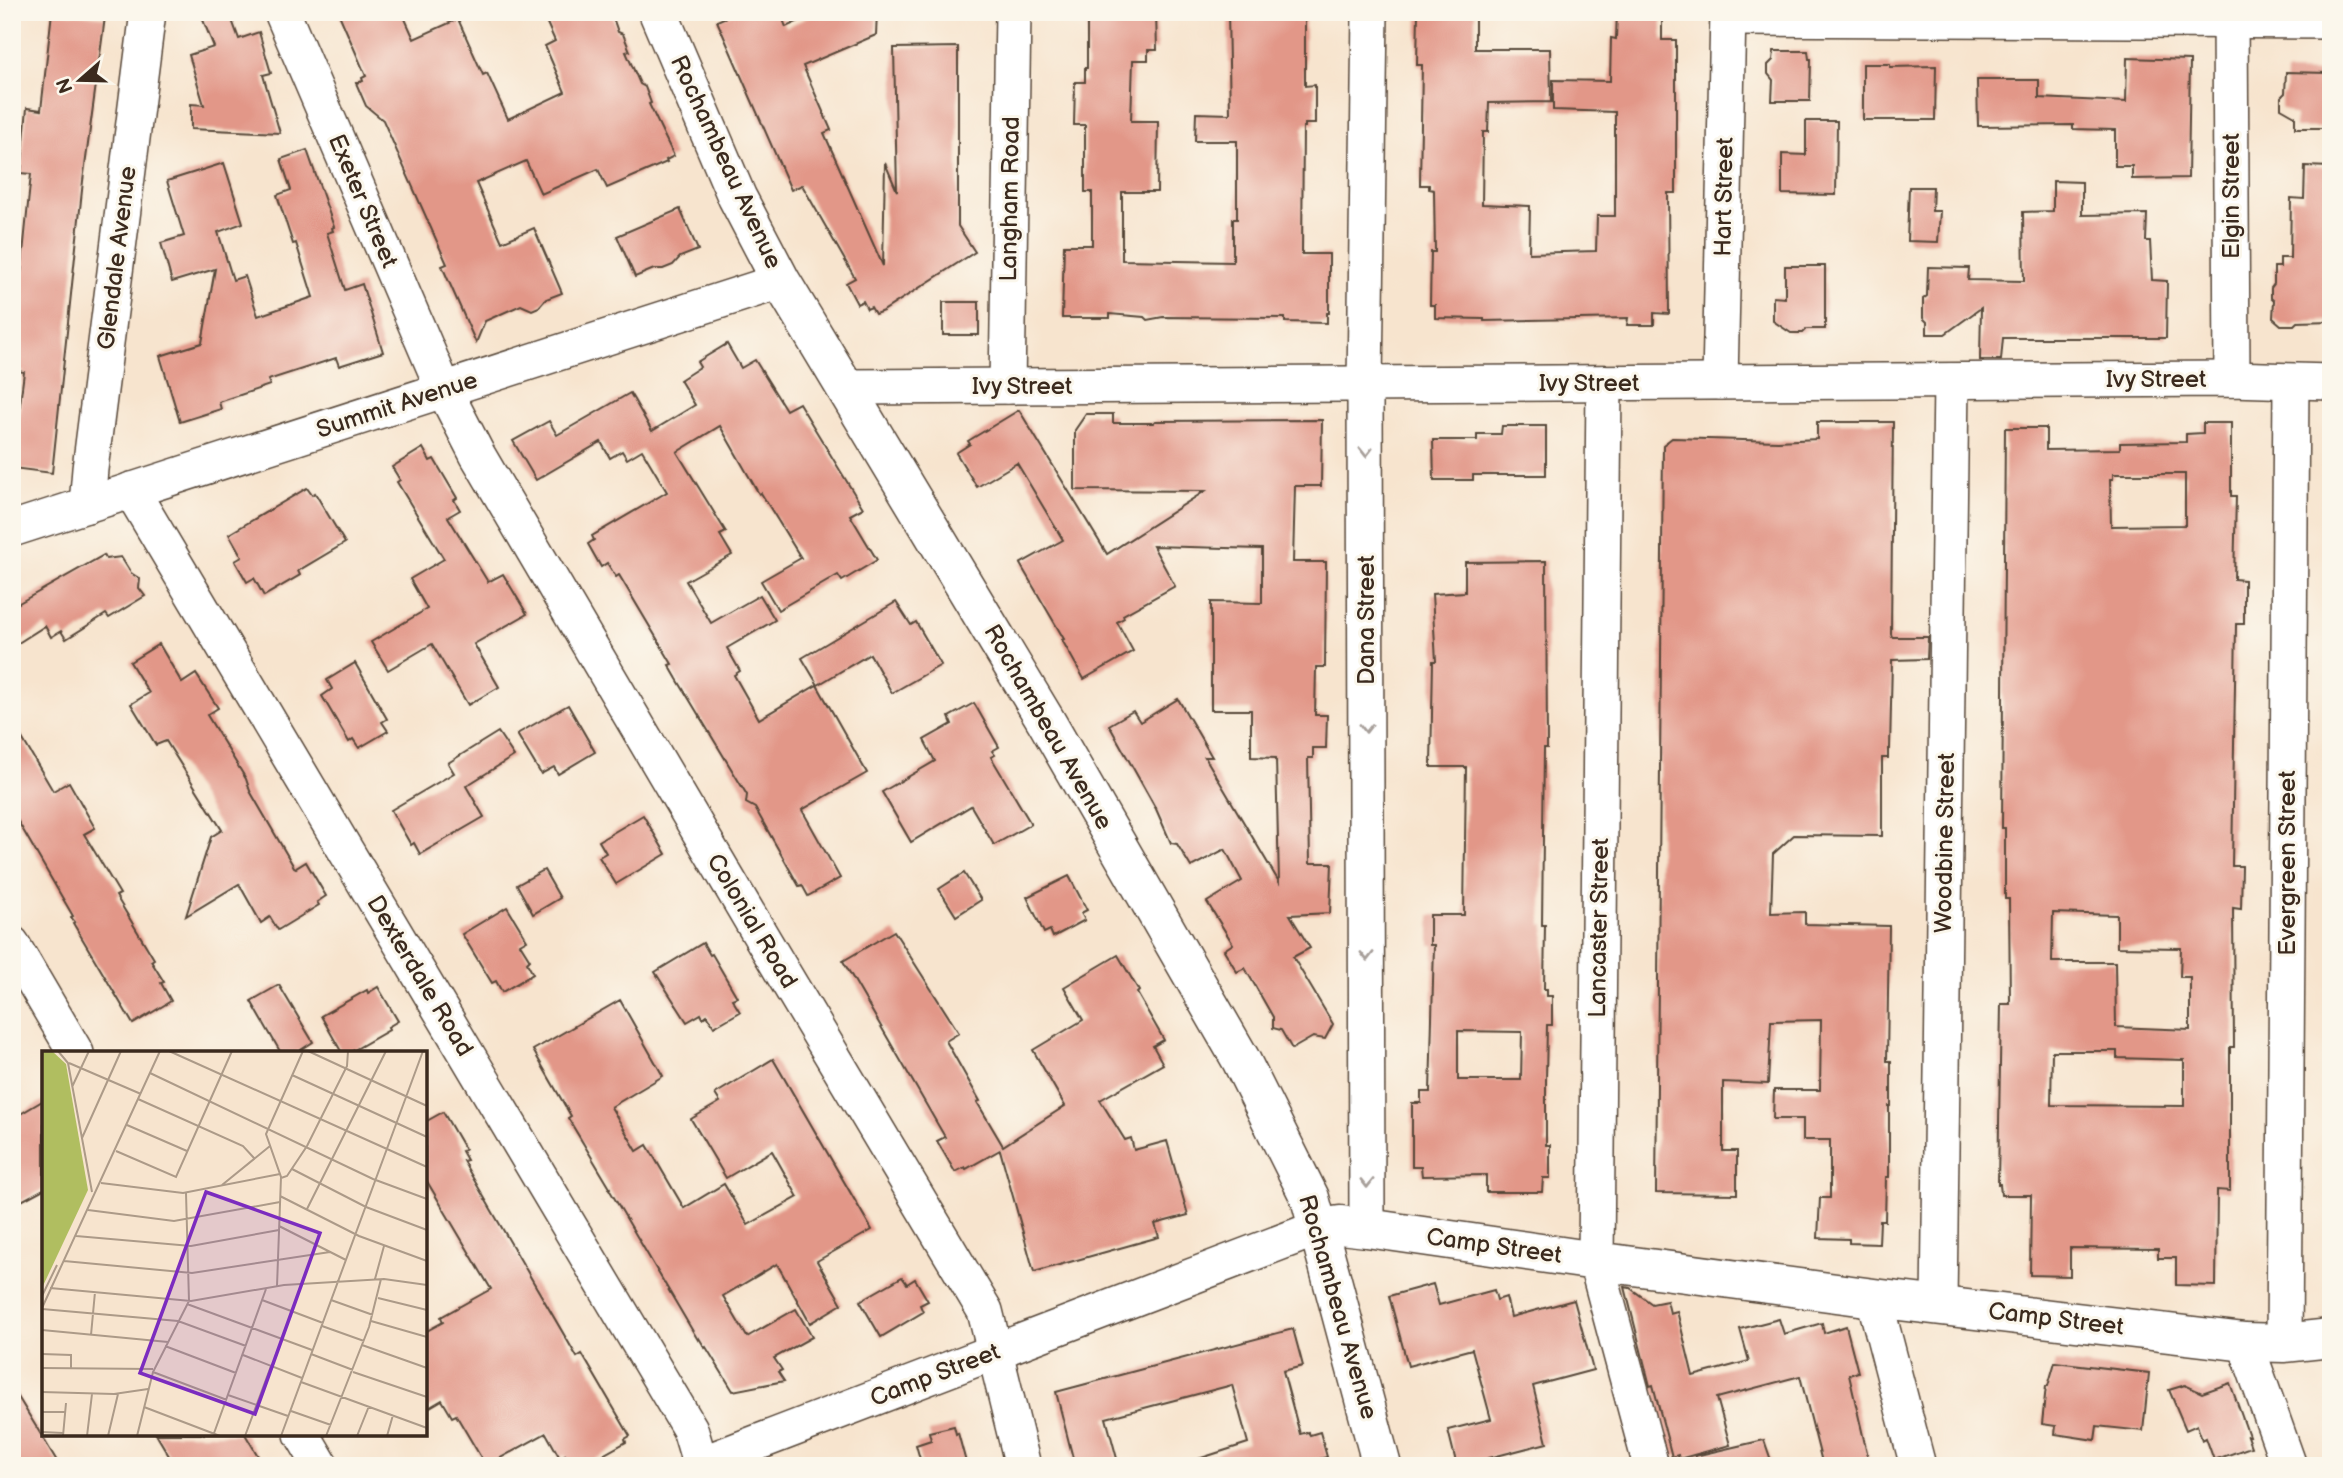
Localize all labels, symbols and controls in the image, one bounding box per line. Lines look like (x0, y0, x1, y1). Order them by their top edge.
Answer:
north arrow (46, 46, 116, 116)
street label: Rochambeau Avenue (664, 51, 788, 273)
text: N (52, 75, 79, 96)
street label: Langham Road (994, 116, 1026, 282)
street label: Exeter Street (322, 130, 404, 273)
street label: Elgin Street (2217, 132, 2246, 259)
street label: Hart Street (1708, 136, 1740, 257)
street label: Glendale Avenue (91, 165, 143, 351)
street label: Summit Avenue (313, 365, 481, 445)
street label: Ivy Street (2106, 365, 2207, 394)
street label: Ivy Street (1539, 369, 1640, 398)
street label: Ivy Street (972, 372, 1073, 401)
one-way arrow (1358, 447, 1374, 458)
street label: Dana Street (1352, 554, 1381, 685)
street label: Rochambeau Avenue (977, 619, 1119, 835)
one-way arrow (1358, 724, 1374, 734)
street label: Woodbine Street (1929, 752, 1961, 933)
street label: Evergreen Street (2273, 770, 2302, 956)
street label: Lancaster Street (1583, 837, 1615, 1018)
street label: Colonial Road (700, 848, 804, 994)
street label: Dexterdale Road (361, 890, 479, 1062)
one-way arrow (1359, 951, 1374, 962)
inset map (42, 1051, 427, 1436)
one-way arrow (1359, 1179, 1375, 1189)
street label: Rochambeau Avenue (1292, 1191, 1384, 1423)
street label: Camp Street (1424, 1222, 1564, 1270)
street label: Camp Street (1987, 1296, 2126, 1342)
street label: Camp Street (866, 1337, 1004, 1413)

